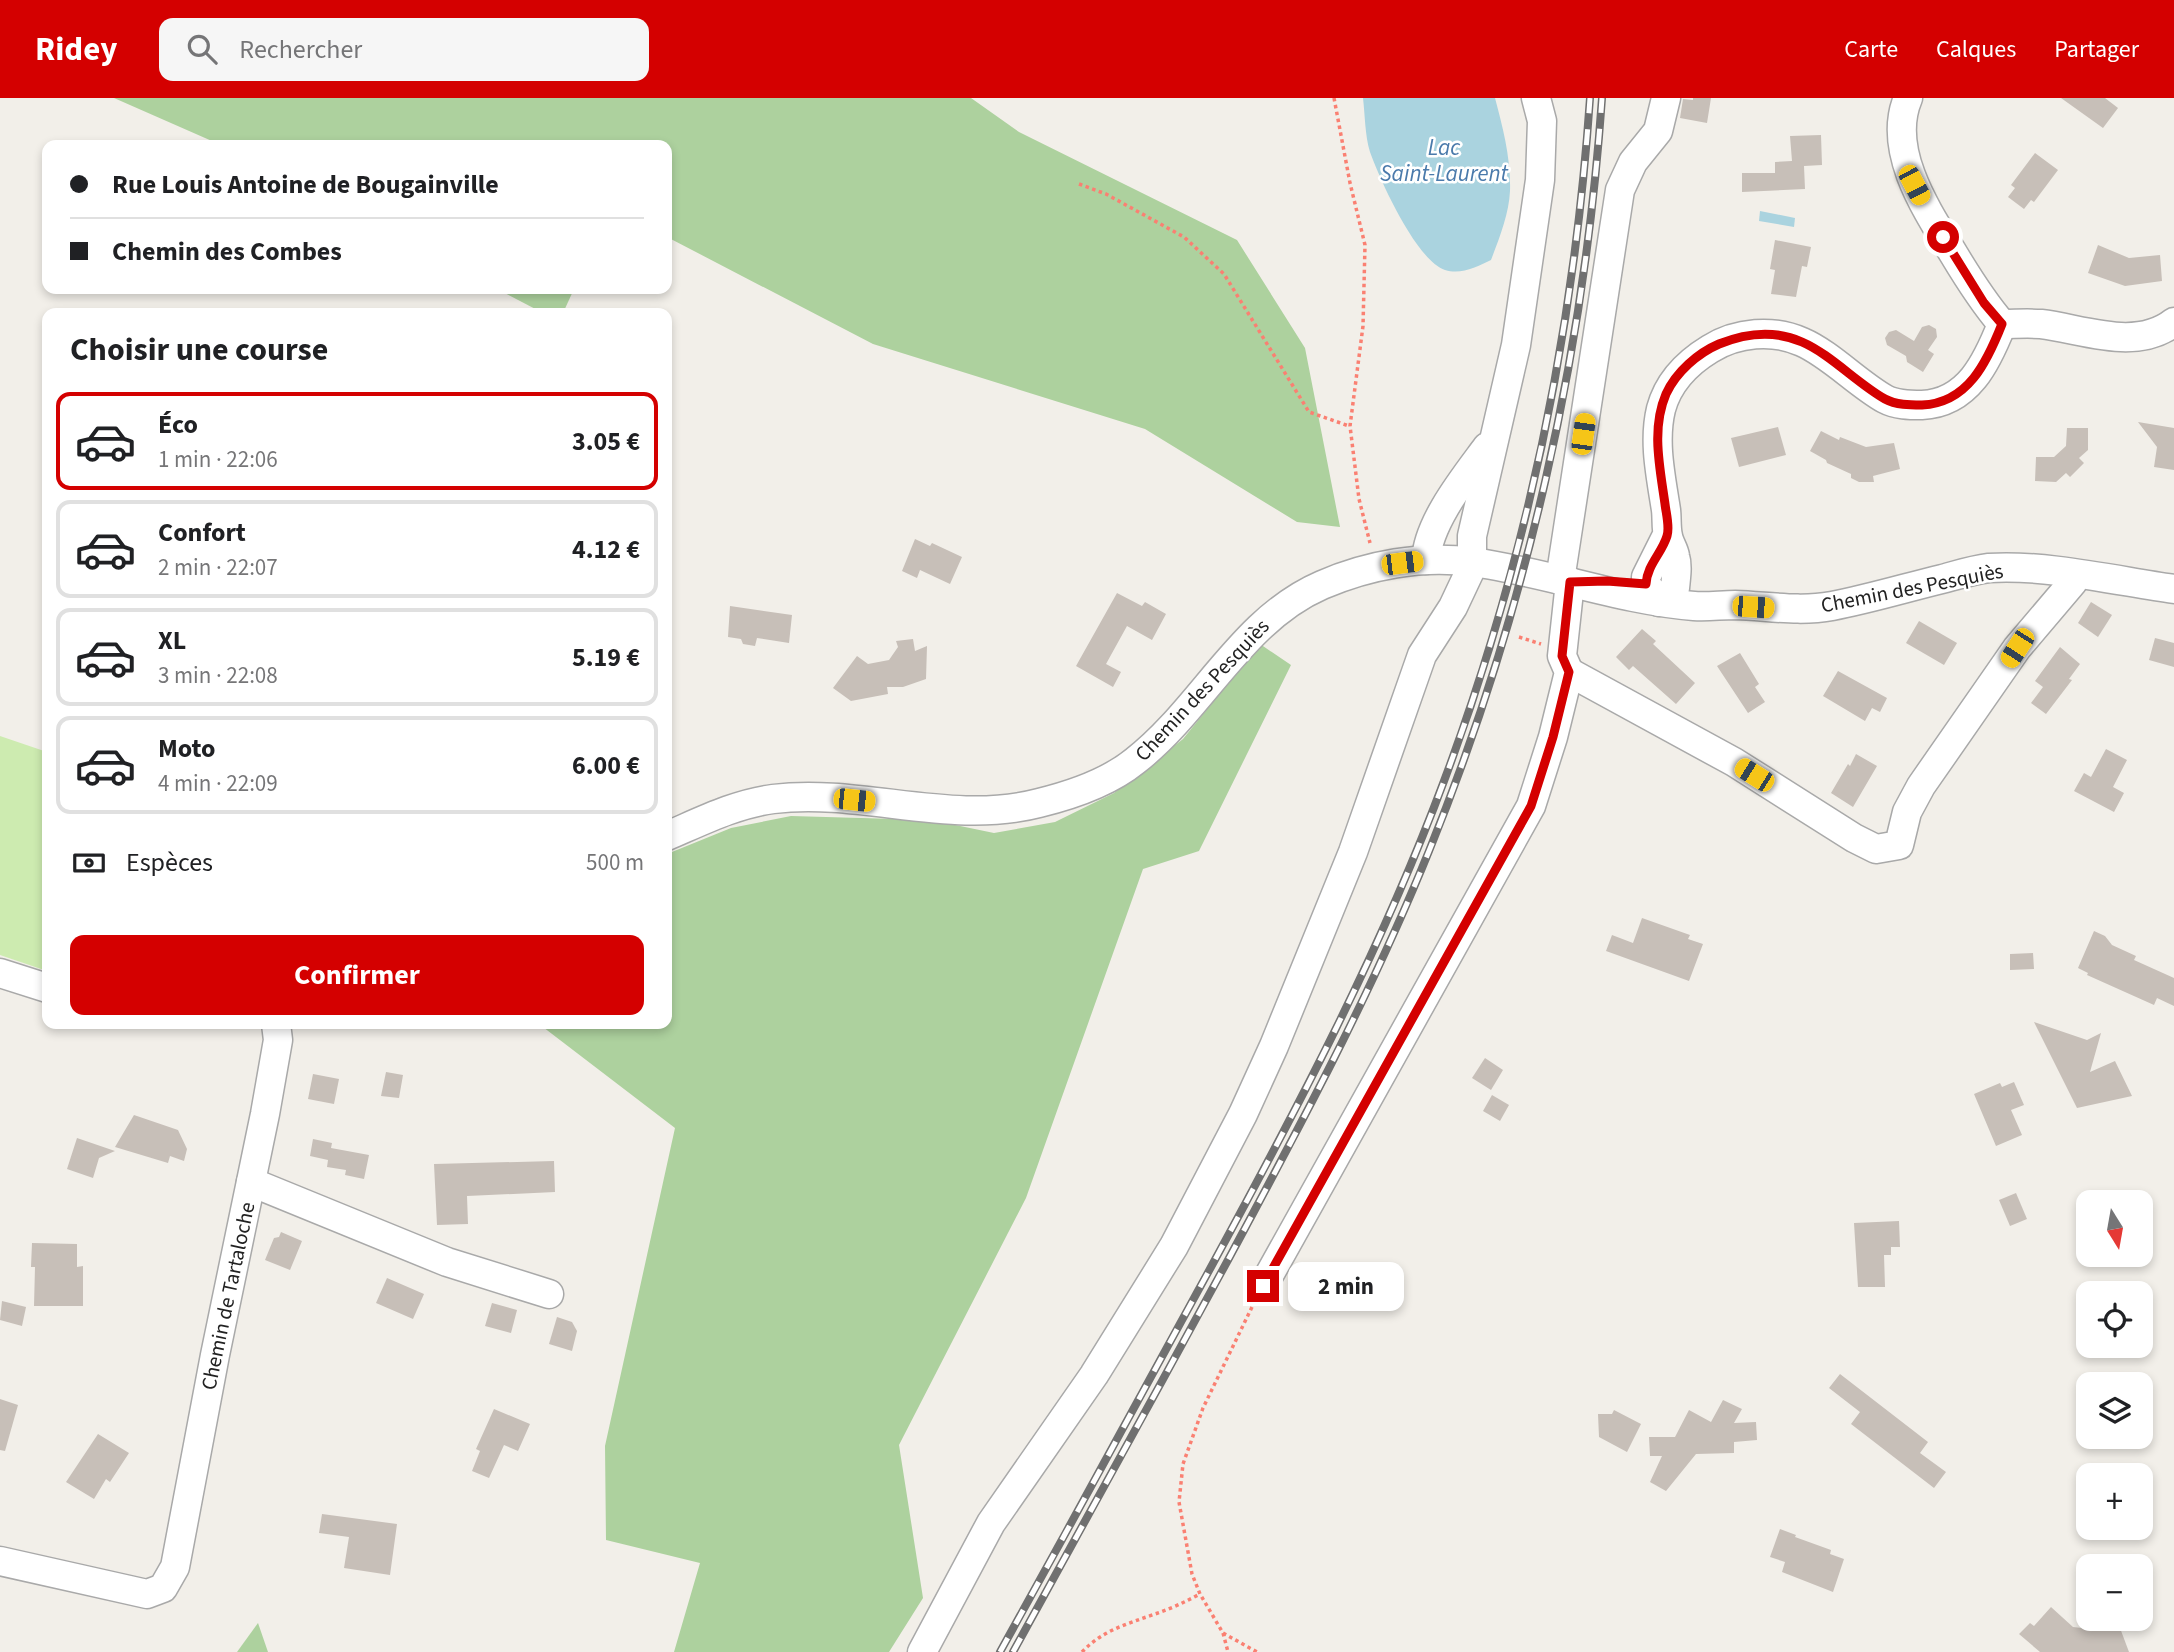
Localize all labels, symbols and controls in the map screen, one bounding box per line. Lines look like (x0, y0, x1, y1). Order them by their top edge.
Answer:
search box (159, 18, 649, 81)
text: Ridey (35, 26, 117, 73)
icon: search (183, 30, 221, 68)
text: Rechercher (239, 31, 362, 68)
text: Carte (1844, 32, 1898, 67)
text: Calques (1936, 32, 2016, 67)
text: Partager (2054, 32, 2139, 67)
water label: Lac Saint-Laurent (1380, 131, 1509, 190)
car (1895, 162, 1934, 208)
text: Rue Louis Antoine de Bougainville (112, 166, 499, 203)
route start (1927, 221, 1959, 253)
text: Chemin des Combes (112, 233, 342, 270)
text: Choisir une course (70, 327, 328, 373)
text: Éco (158, 406, 198, 443)
icon: car (74, 410, 137, 473)
car (1570, 412, 1597, 456)
text: 3.05 € (572, 423, 640, 460)
text: 1 min · 22:06 (158, 443, 278, 476)
text: Confort (158, 514, 246, 551)
icon: car (74, 518, 137, 581)
text: 4.12 € (572, 531, 640, 568)
car (1380, 550, 1425, 576)
text: 2 min · 22:07 (158, 551, 278, 584)
street label: Chemin des Pesquiès (1818, 556, 2006, 620)
car (1732, 595, 1775, 619)
street label: Chemin des Pesquiès (1128, 612, 1276, 768)
text: XL (158, 622, 186, 659)
car (1997, 625, 2038, 671)
icon: car (74, 626, 137, 689)
text: 5.19 € (572, 639, 640, 676)
text: 3 min · 22:08 (158, 659, 278, 692)
text: Moto (158, 730, 215, 767)
icon: car (74, 734, 137, 797)
text: 6.00 € (572, 747, 640, 784)
car (1731, 755, 1778, 795)
text: 4 min · 22:09 (158, 767, 278, 800)
car (833, 787, 876, 813)
icon: cash (70, 844, 108, 882)
text: Espèces (126, 844, 213, 881)
text: 500 m (586, 846, 644, 879)
button: Confirmer (70, 935, 644, 1015)
north arrow (2076, 1190, 2152, 1267)
map controls (2076, 1190, 2153, 1631)
street label: Chemin de Tartaloche (193, 1199, 263, 1393)
callout: 2 min (1288, 1262, 1403, 1310)
route end (1247, 1270, 1279, 1302)
text: 2 min (1318, 1270, 1374, 1303)
button: locate (2076, 1281, 2153, 1358)
button: layers (2076, 1372, 2153, 1449)
button: + (2076, 1463, 2153, 1540)
button: − (2076, 1554, 2153, 1631)

